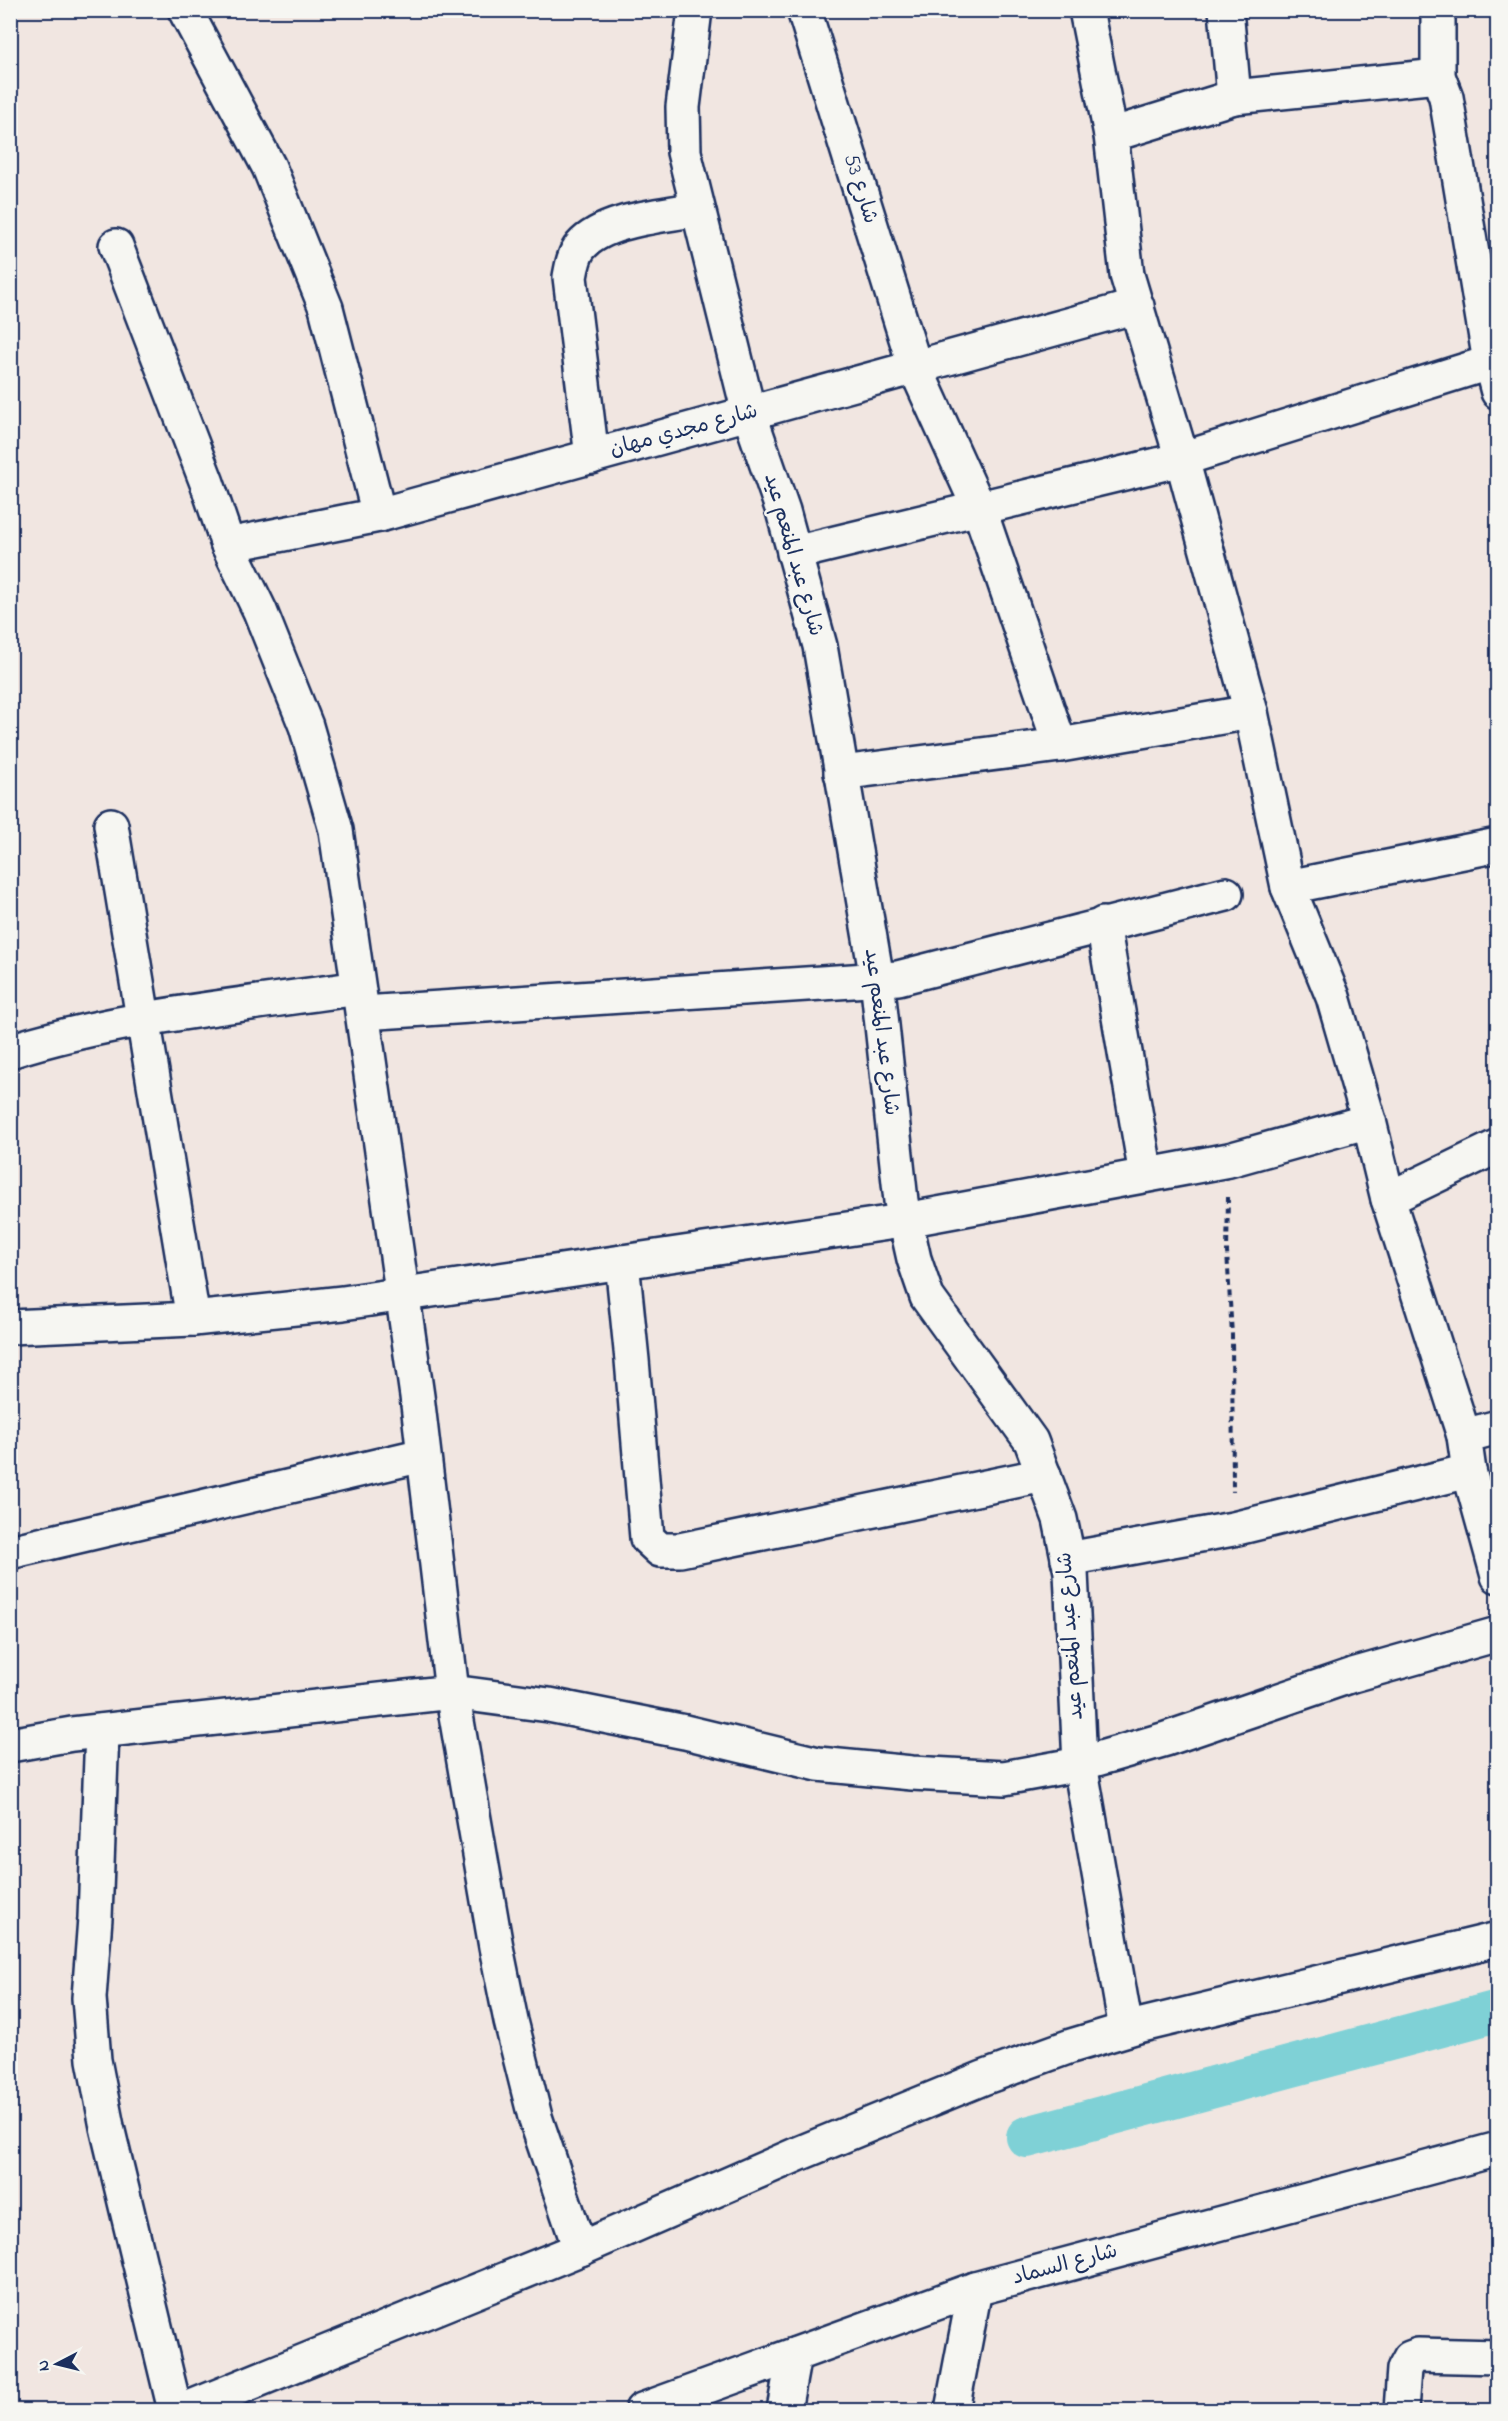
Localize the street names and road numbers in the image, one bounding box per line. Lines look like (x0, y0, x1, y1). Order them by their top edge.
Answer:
street label: شارع 53 (835, 150, 885, 228)
street label: شارع مجدي مهان (607, 397, 761, 465)
street label: شارع عبد المنعم عيد (755, 470, 831, 640)
street label: شارع عبد المنعم عيد (856, 947, 906, 1117)
street label: شارع عبد المنعم عيد (1050, 1551, 1092, 1721)
street label: شارع السماد (1009, 2237, 1121, 2293)

